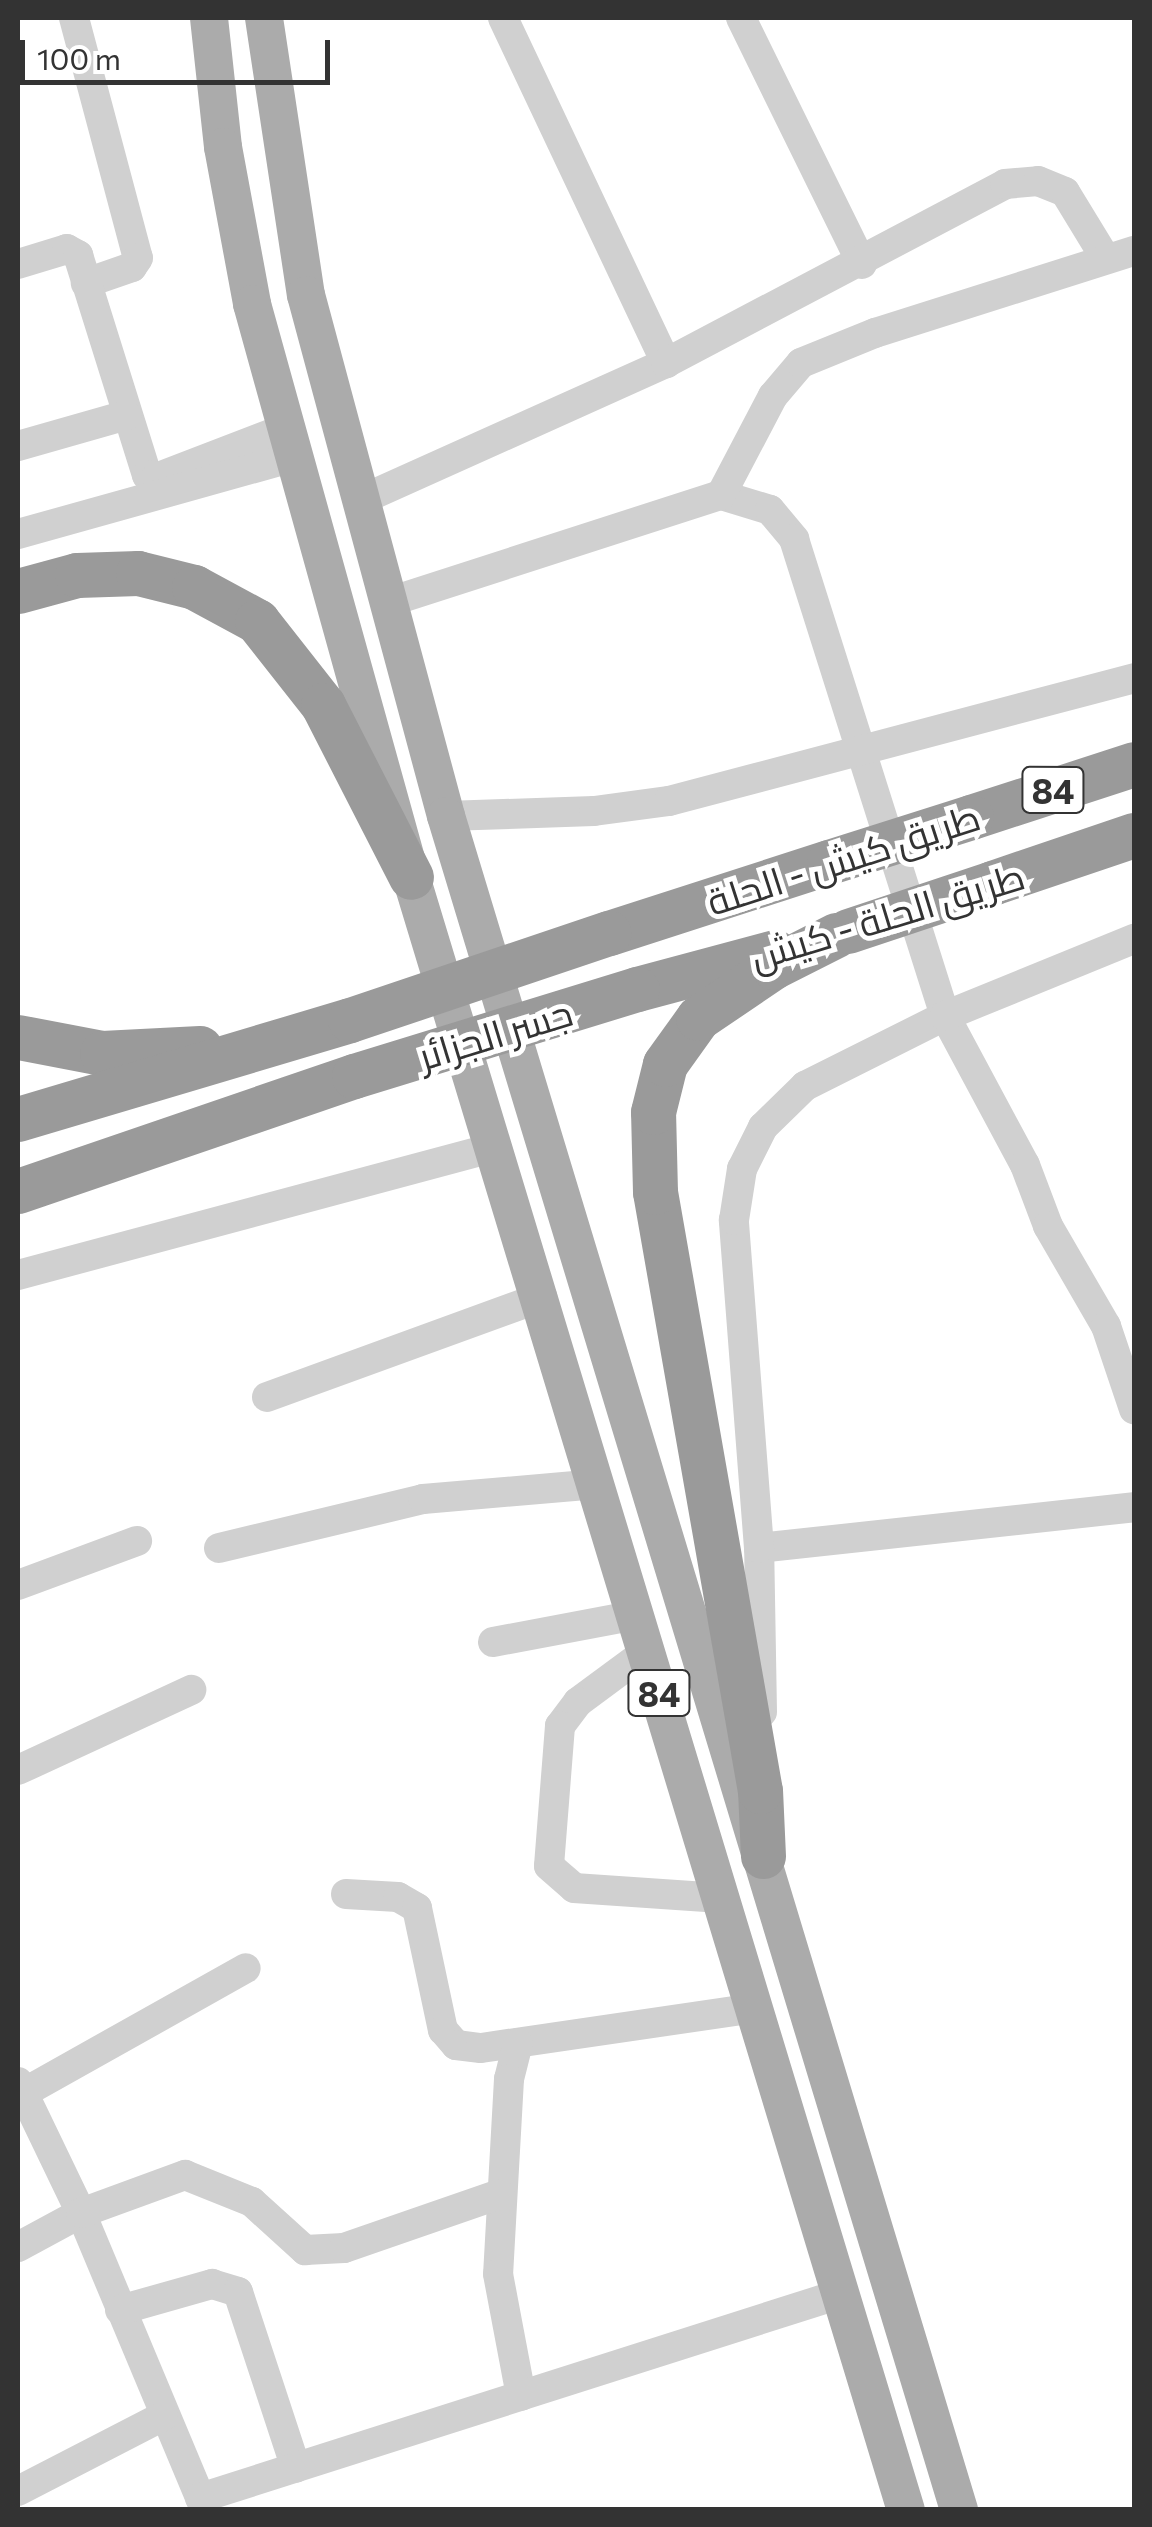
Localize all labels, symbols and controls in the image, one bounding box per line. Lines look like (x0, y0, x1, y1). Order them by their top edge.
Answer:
scale bar (25, 20, 335, 82)
text: 100 m (37, 39, 121, 76)
road number: 84 (1020, 760, 1086, 820)
street label: طريق كيش - الحلة (701, 792, 985, 924)
street label: طريق الحلة - كيش (744, 852, 1030, 978)
street label: جسر الجزائر (413, 988, 577, 1078)
road number: 84 (626, 1663, 692, 1723)

